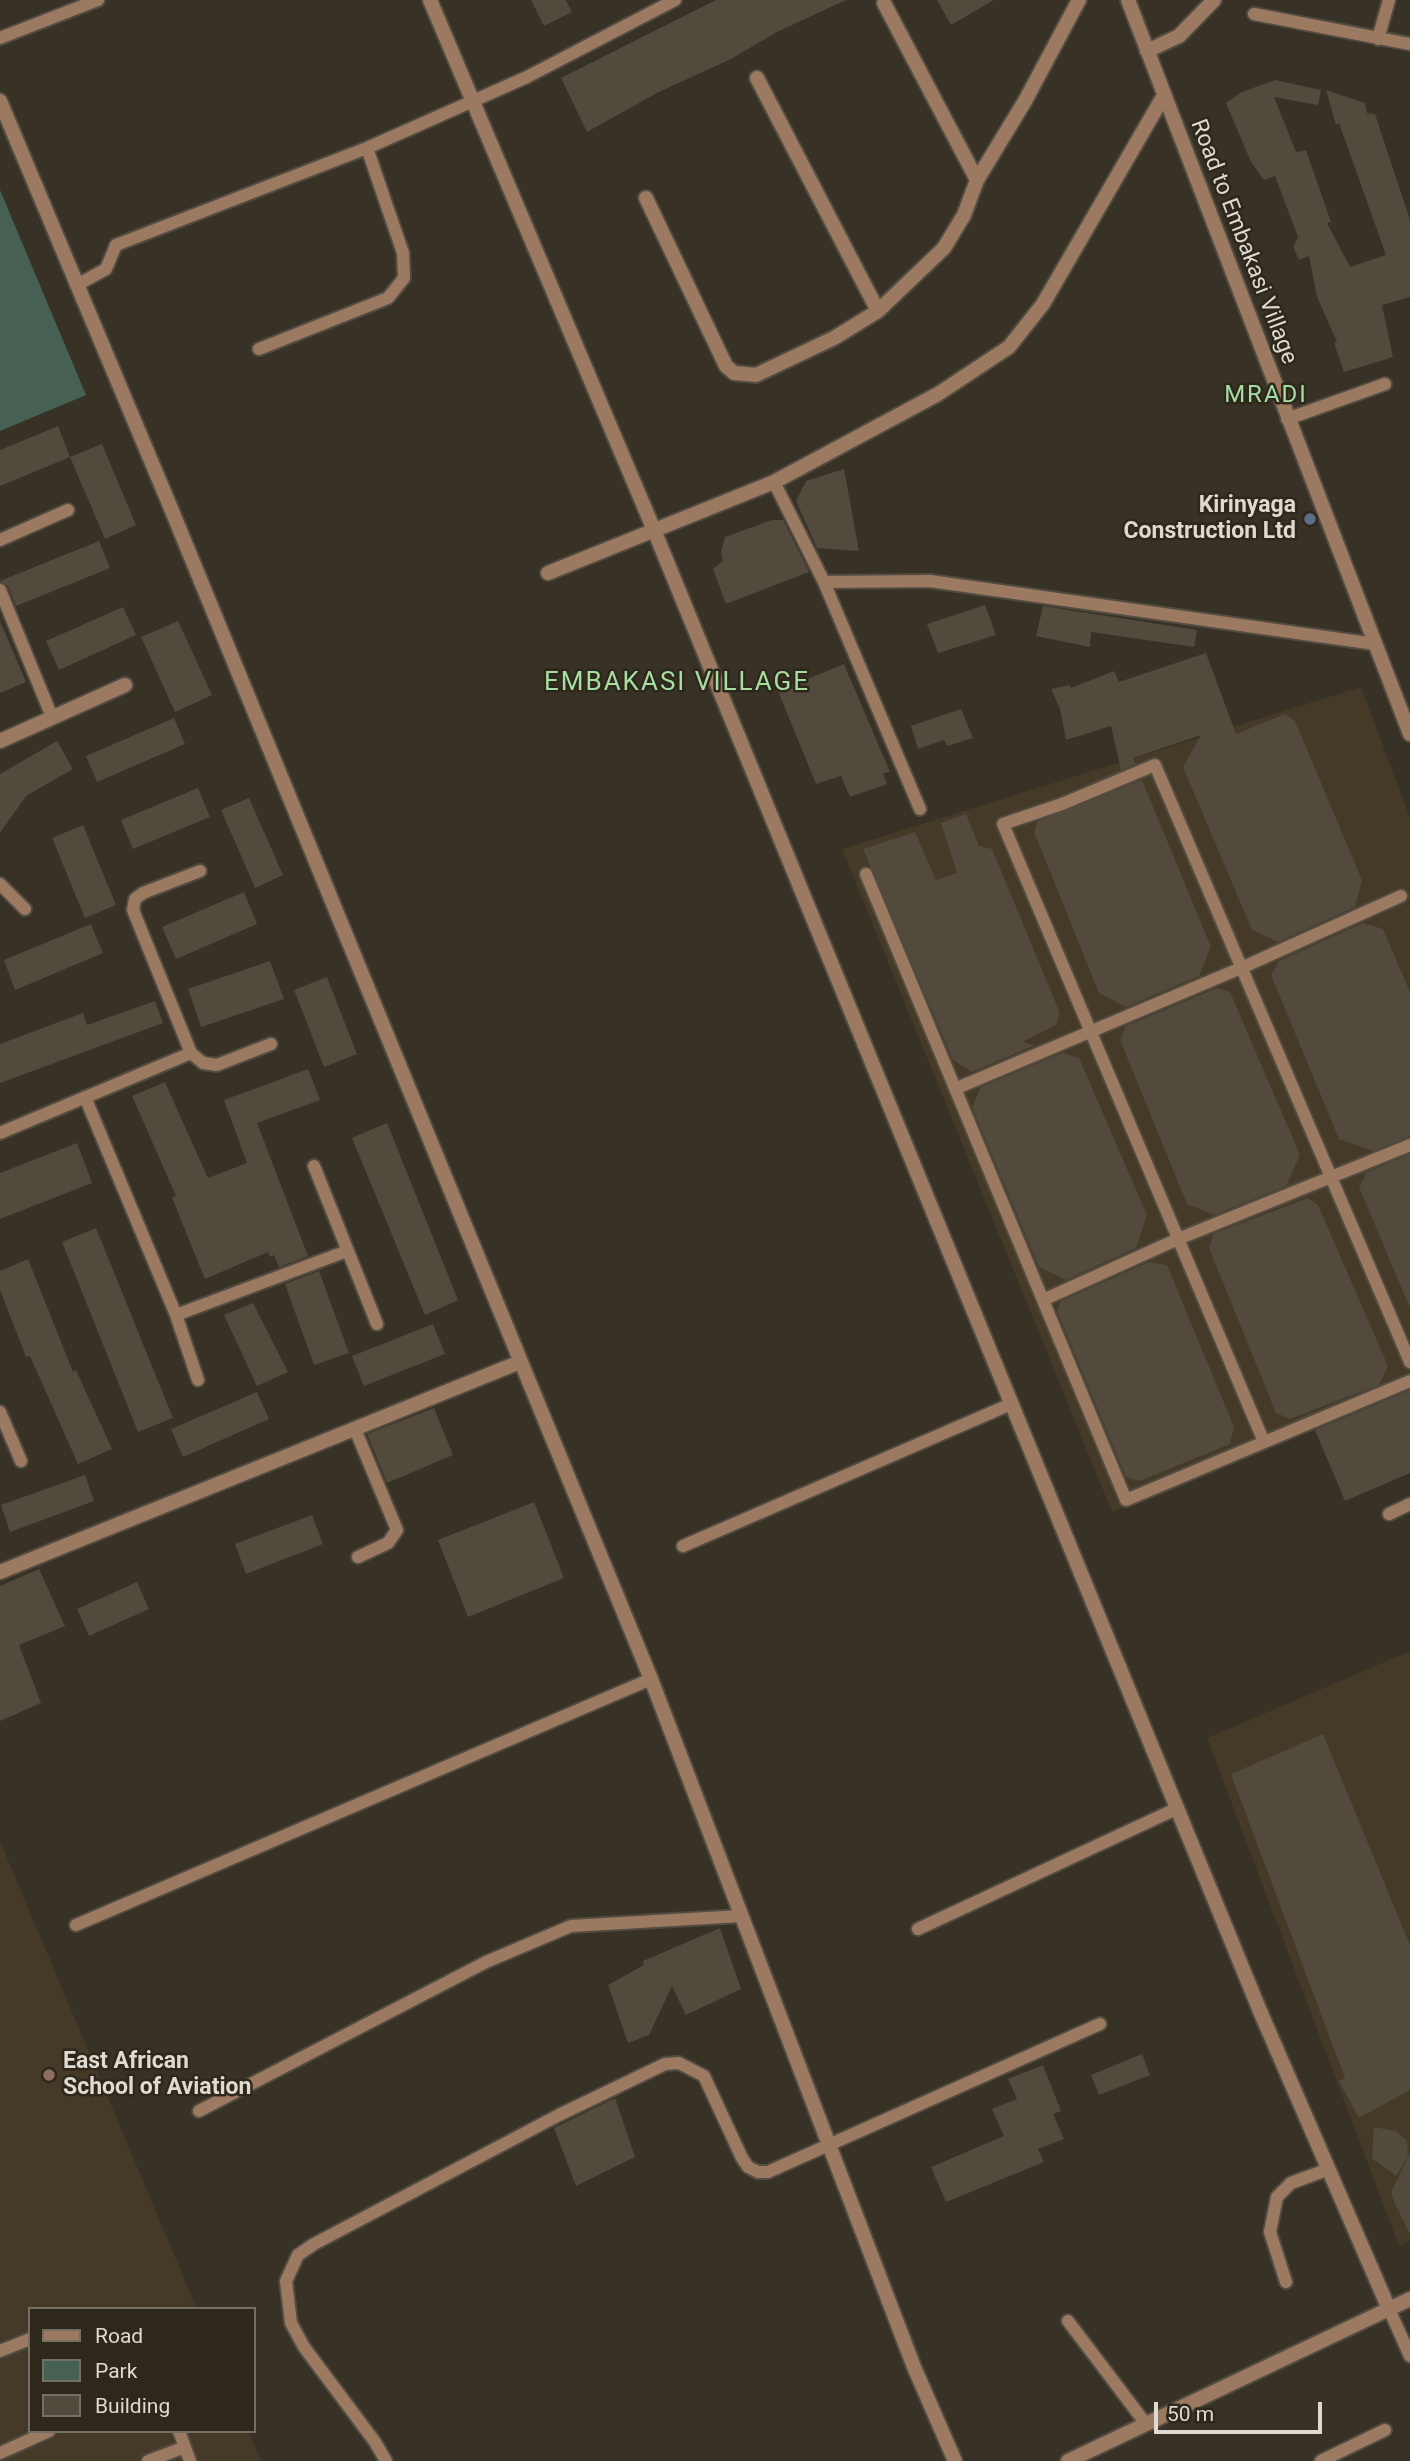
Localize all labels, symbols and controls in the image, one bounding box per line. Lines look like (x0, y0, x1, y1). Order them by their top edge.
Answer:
street label: Road to Embakasi Village (1184, 116, 1302, 368)
district label: MRADI (1225, 382, 1307, 410)
place label: Kirinyaga Construction Ltd (1124, 492, 1296, 546)
marker: Kirinyaga Construction Ltd (1302, 511, 1318, 527)
district label: EMBAKASI VILLAGE (546, 667, 808, 699)
place label: East African School of Aviation (63, 2048, 251, 2102)
marker: East African School of Aviation (41, 2067, 57, 2083)
legend (28, 2307, 256, 2433)
text: Road (95, 2324, 143, 2348)
text: Park (95, 2359, 137, 2383)
scale bar (1158, 2388, 1326, 2432)
text: Building (95, 2394, 170, 2418)
text: 50 m (1167, 2402, 1214, 2426)

